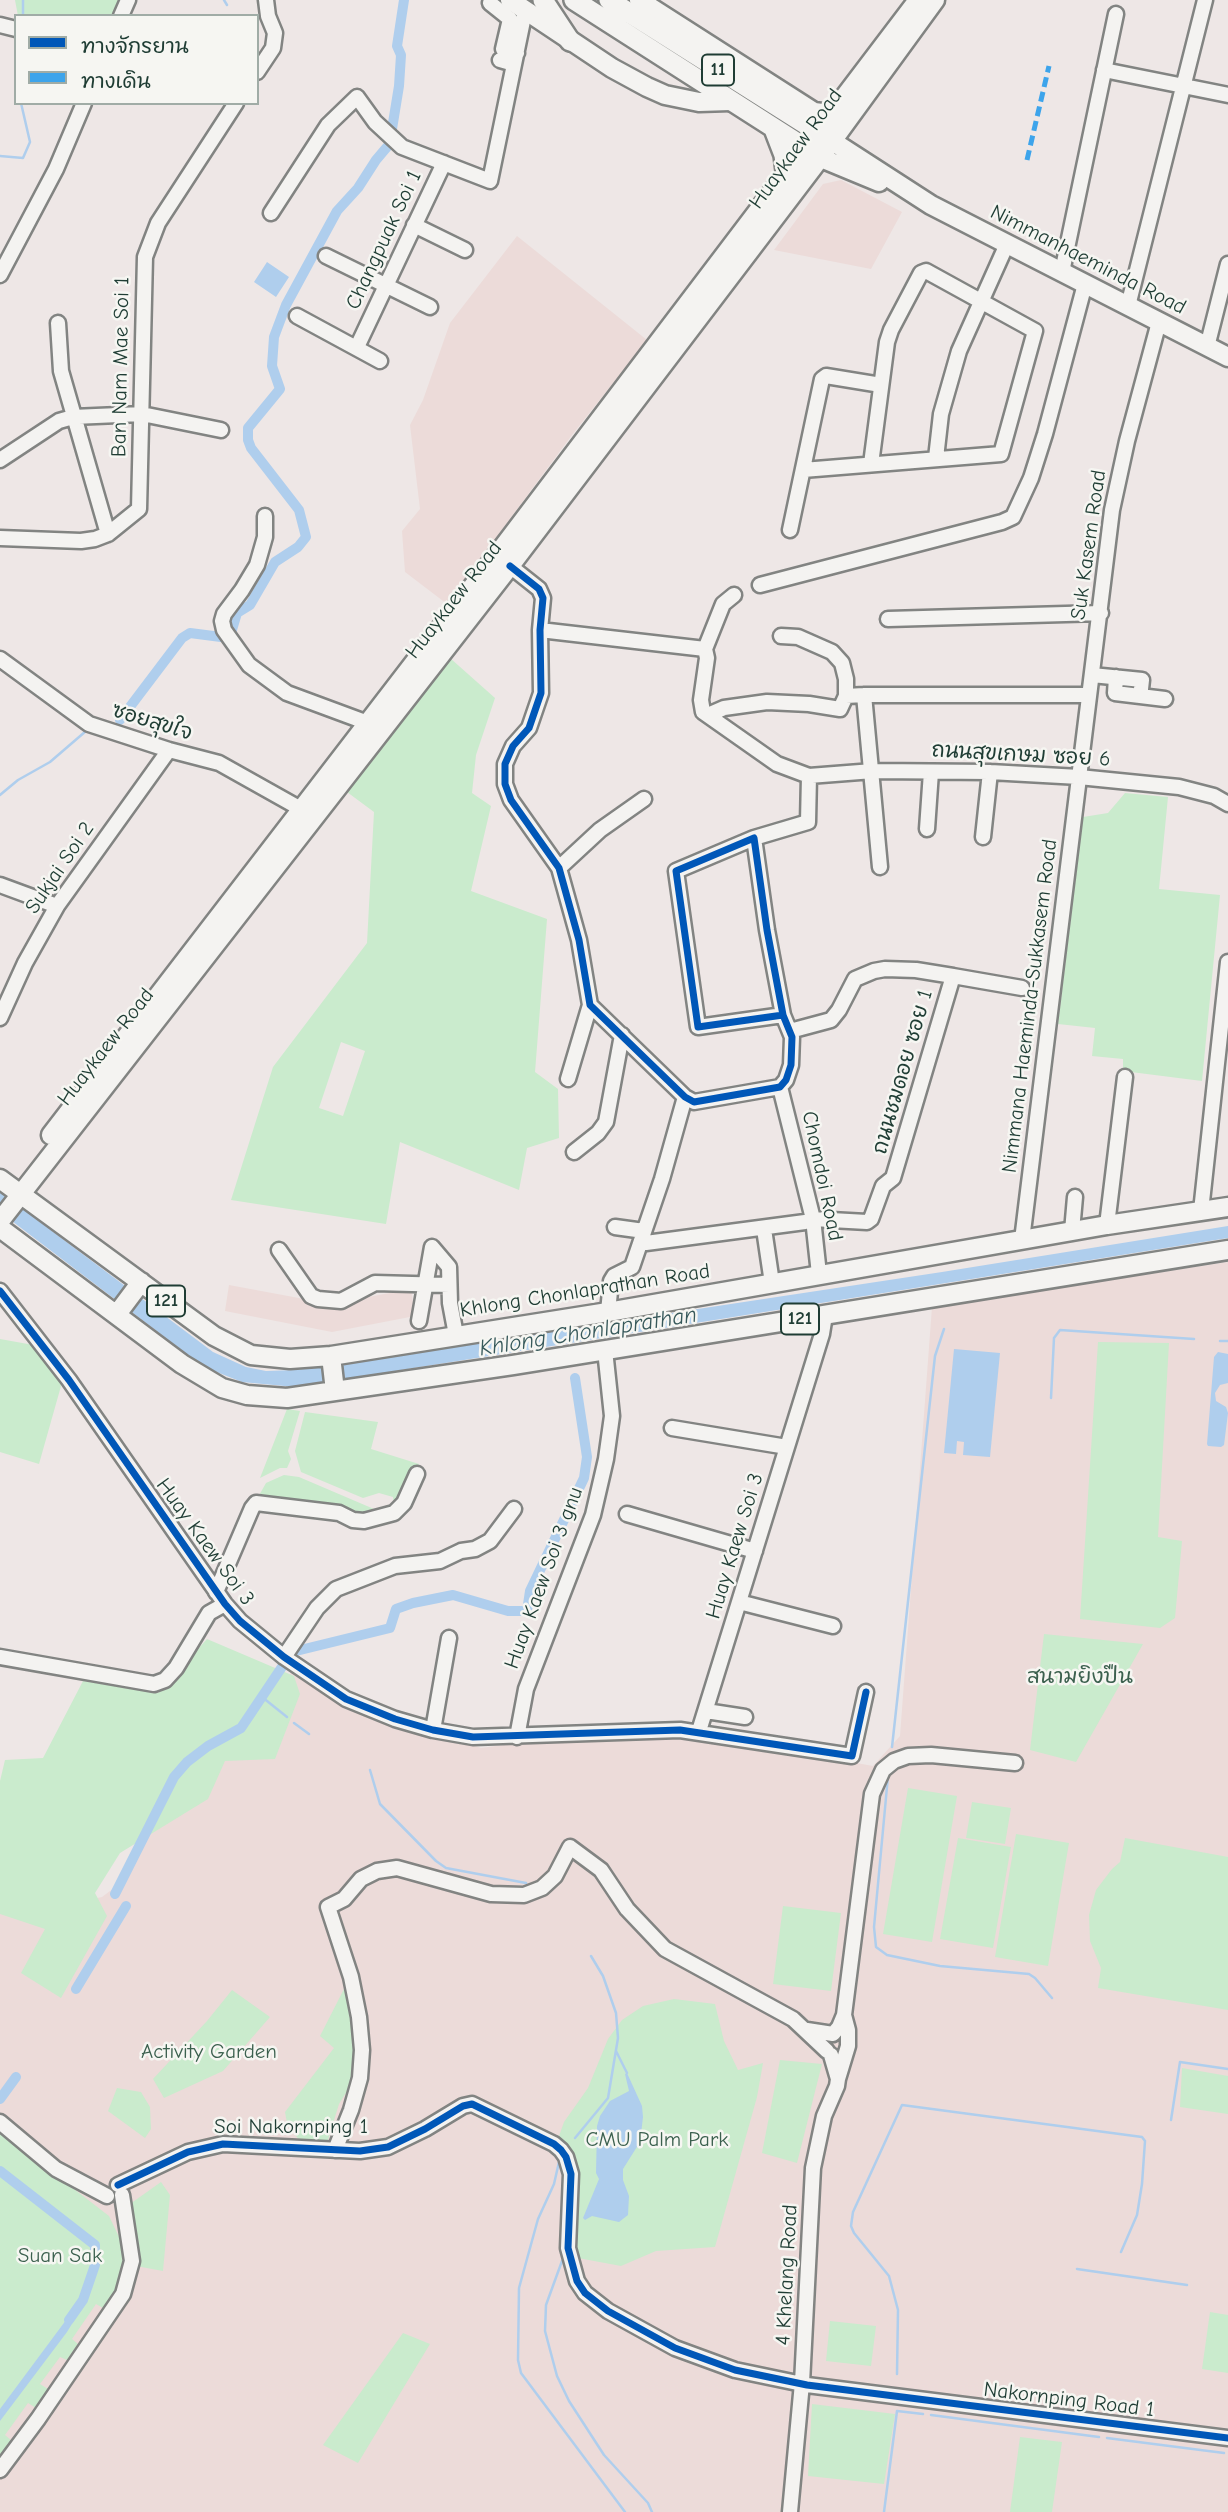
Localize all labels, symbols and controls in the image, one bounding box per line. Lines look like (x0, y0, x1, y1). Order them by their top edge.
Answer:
legend (14, 14, 259, 105)
text: ทางจักรยาน (81, 34, 189, 58)
road number: 11 (702, 54, 734, 86)
text: ทางเดิน (81, 69, 151, 93)
street label: Huaykaew Road (744, 84, 848, 214)
street label: Changpuak Soi 1 (341, 167, 427, 313)
street label: Nimmanhaeminda Road (986, 200, 1190, 320)
street label: Ban Nam Mae Soi 1 (107, 277, 135, 457)
street label: Suk Kasem Road (1066, 468, 1112, 622)
street label: Huaykaew Road (400, 536, 508, 664)
street label: ซอยสุขใจ (109, 698, 195, 746)
street label: ถนนสุขเกษม ซอย 6 (931, 738, 1111, 772)
street label: Sukjai Soi 2 (20, 817, 100, 919)
street label: Nimmana Haeminda-Sukkasem Road (997, 838, 1063, 1174)
street label: Huaykaew Road (52, 983, 160, 1111)
street label: ถนนชมดอย ซอย 1 (868, 987, 938, 1157)
street label: Chomdoi Road (796, 1109, 848, 1243)
street label: Khlong Chonlaprathan Road (458, 1259, 712, 1323)
road number: 121 (147, 1286, 185, 1316)
water label: Khlong Chonlaprathan (477, 1301, 699, 1363)
road number: 121 (781, 1303, 819, 1334)
street label: Huay Kaew Soi 3 (701, 1470, 769, 1622)
street label: Huay Kaew Soi 3 (150, 1474, 260, 1610)
street label: Huay Kaew Soi 3 gnu (499, 1484, 589, 1672)
park label: สนามยิงปืน (1027, 1664, 1133, 1690)
park label: Activity Garden (141, 2039, 277, 2065)
street label: Soi Nakornping 1 (214, 2114, 368, 2140)
park label: CMU Palm Park (586, 2127, 728, 2153)
street label: 4 Khelang Road (771, 2204, 803, 2346)
park label: Suan Sak (18, 2243, 102, 2269)
street label: Nakornping Road 1 (982, 2377, 1156, 2423)

